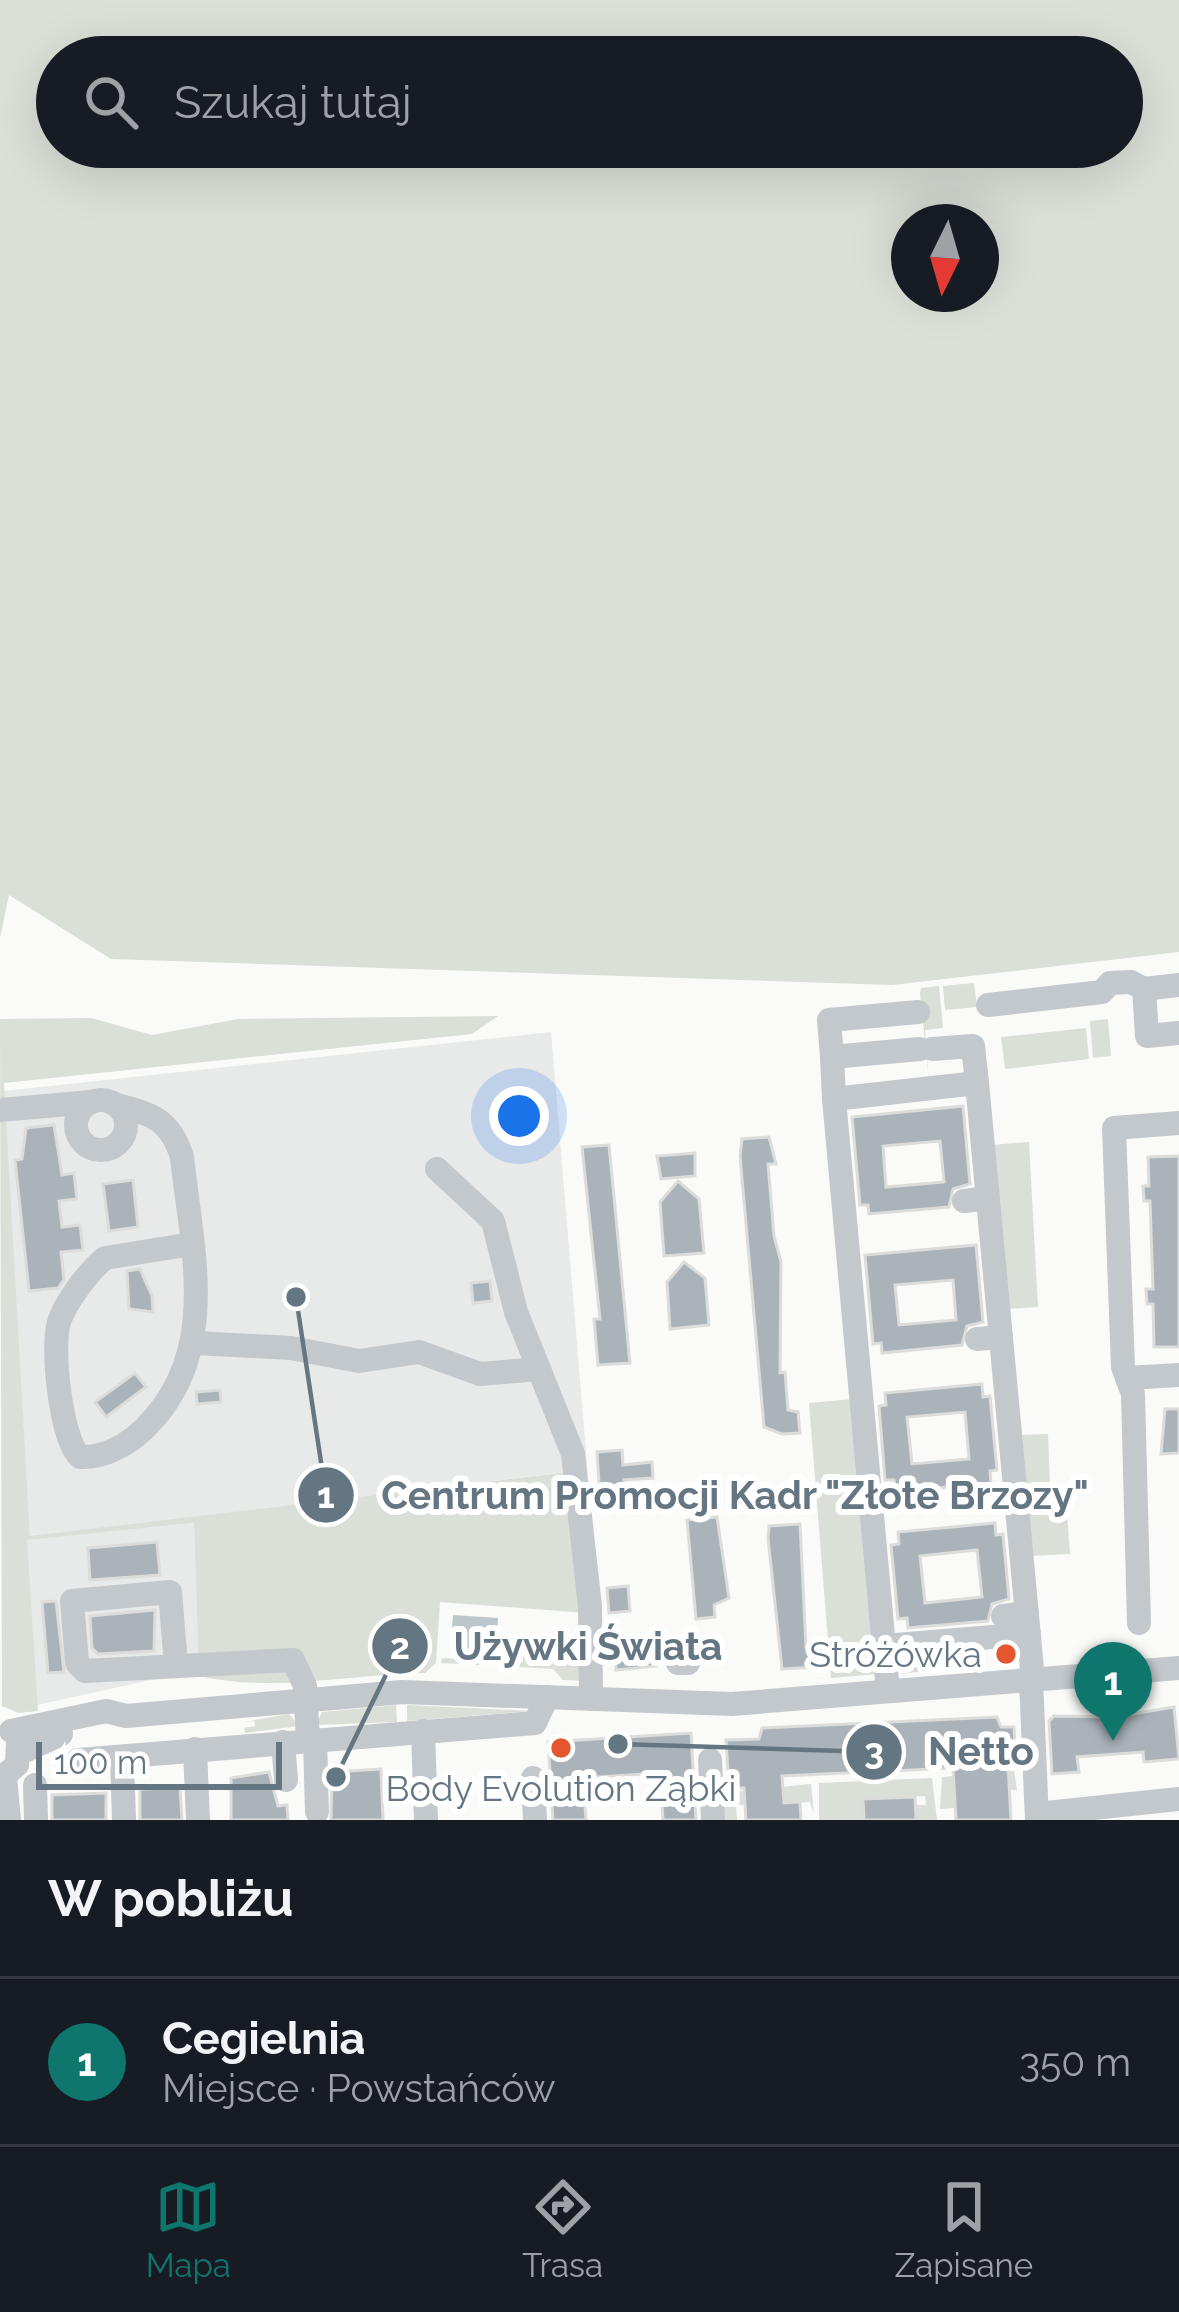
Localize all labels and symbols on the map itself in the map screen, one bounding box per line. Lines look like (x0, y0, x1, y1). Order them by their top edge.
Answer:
north arrow (891, 204, 999, 312)
your location (489, 1086, 549, 1146)
callout: Centrum Promocji Kadr "Złote Brzozy" (296, 1458, 1113, 1533)
text: Centrum Promocji Kadr "Złote Brzozy" (381, 1472, 1089, 1518)
text: 1 (317, 1474, 335, 1516)
callout: Używki Świata (370, 1609, 747, 1684)
text: Używki Świata (454, 1623, 722, 1669)
text: 2 (390, 1625, 410, 1667)
place label: Stróżówka (809, 1633, 982, 1675)
marker: Stróżówka (993, 1641, 1019, 1667)
pin: 1 (1074, 1642, 1152, 1741)
callout: Netto (844, 1714, 1058, 1789)
text: Netto (928, 1728, 1034, 1774)
text: 3 (864, 1730, 884, 1772)
marker: Body Evolution Ząbki (548, 1735, 574, 1761)
scale bar (36, 1736, 282, 1789)
place label: Body Evolution Ząbki (386, 1767, 736, 1809)

